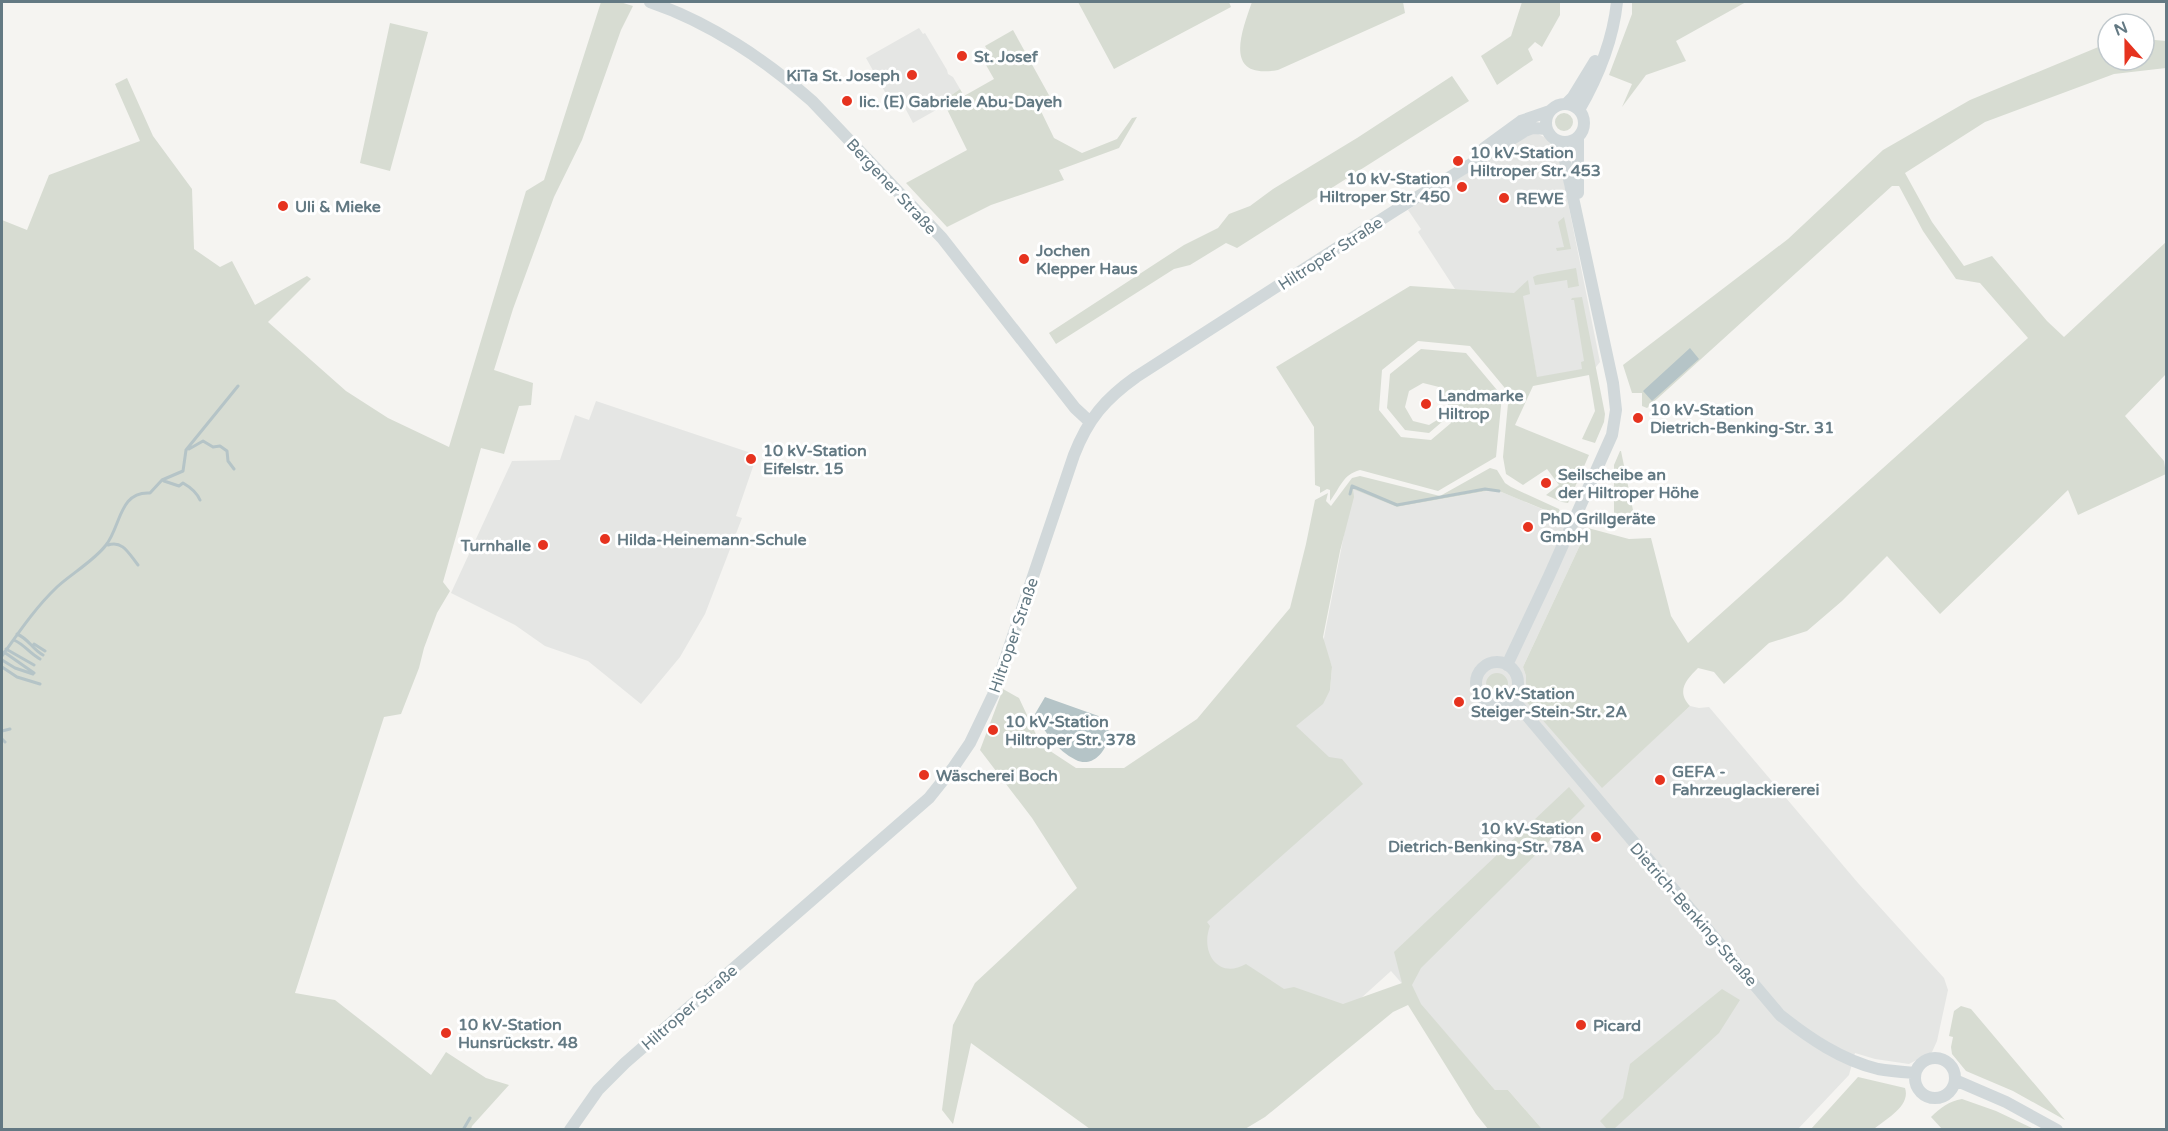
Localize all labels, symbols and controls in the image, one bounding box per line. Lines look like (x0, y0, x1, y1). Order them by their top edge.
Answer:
north arrow (2096, 12, 2156, 72)
text: N (2111, 17, 2131, 41)
place label: St. Josef (974, 47, 1039, 67)
marker: St. Josef (955, 49, 969, 63)
place label: KiTa St. Joseph (786, 66, 900, 86)
marker: KiTa St. Joseph (905, 68, 919, 82)
place label: lic. (E) Gabriele Abu-Dayeh (859, 92, 1062, 112)
marker: lic. (E) Gabriele Abu-Dayeh (840, 94, 854, 108)
street label: Bergener Straße (842, 135, 941, 239)
place label: 10 kV-Station Hiltroper Str. 453 (1470, 143, 1601, 181)
marker: 10 kV-Station Hiltroper Str. 453 (1451, 154, 1465, 168)
place label: 10 kV-Station Hiltroper Str. 450 (1319, 169, 1450, 207)
marker: 10 kV-Station Hiltroper Str. 450 (1455, 180, 1469, 194)
place label: REWE (1516, 189, 1564, 209)
marker: REWE (1497, 191, 1511, 205)
place label: Uli & Mieke (295, 197, 381, 217)
marker: Uli & Mieke (276, 199, 290, 213)
street label: Hiltroper Straße (1275, 213, 1387, 295)
place label: Jochen Klepper Haus (1035, 241, 1138, 279)
marker: Jochen Klepper Haus (1017, 252, 1031, 266)
place label: Landmarke Hiltrop (1438, 386, 1524, 424)
marker: Landmarke Hiltrop (1419, 397, 1433, 411)
place label: 10 kV-Station Dietrich-Benking-Str. 31 (1650, 400, 1834, 438)
marker: 10 kV-Station Dietrich-Benking-Str. 31 (1631, 411, 1645, 425)
place label: 10 kV-Station Eifelstr. 15 (763, 441, 867, 479)
marker: 10 kV-Station Eifelstr. 15 (744, 452, 758, 466)
place label: Seilscheibe an der Hiltroper Höhe (1558, 465, 1699, 503)
marker: Seilscheibe an der Hiltroper Höhe (1539, 476, 1553, 490)
place label: PhD Grillgeräte GmbH (1540, 509, 1656, 547)
marker: PhD Grillgeräte GmbH (1521, 520, 1535, 534)
place label: Hilda-Heinemann-Schule (617, 530, 806, 550)
marker: Hilda-Heinemann-Schule (598, 532, 612, 546)
place label: Turnhalle (460, 536, 531, 556)
marker: Turnhalle (536, 538, 550, 552)
street label: Hiltroper Straße (985, 575, 1043, 696)
place label: 10 kV-Station Steiger-Stein-Str. 2A (1471, 684, 1627, 722)
marker: 10 kV-Station Steiger-Stein-Str. 2A (1452, 695, 1466, 709)
place label: 10 kV-Station Hiltroper Str. 378 (1005, 712, 1136, 750)
marker: 10 kV-Station Hiltroper Str. 378 (986, 723, 1000, 737)
place label: GEFA - Fahrzeuglackiererei (1672, 762, 1819, 800)
place label: Wäscherei Boch (936, 766, 1058, 786)
marker: Wäscherei Boch (917, 768, 931, 782)
marker: GEFA - Fahrzeuglackiererei (1653, 773, 1667, 787)
place label: 10 kV-Station Dietrich-Benking-Str. 78A (1388, 819, 1584, 857)
marker: 10 kV-Station Dietrich-Benking-Str. 78A (1589, 830, 1603, 844)
street label: Dietrich-Benking-Straße (1625, 839, 1761, 991)
street label: Hiltroper Straße (638, 961, 742, 1055)
place label: 10 kV-Station Hunsrückstr. 48 (458, 1015, 578, 1053)
place label: Picard (1593, 1016, 1641, 1036)
marker: Picard (1574, 1018, 1588, 1032)
marker: 10 kV-Station Hunsrückstr. 48 (439, 1026, 453, 1040)

